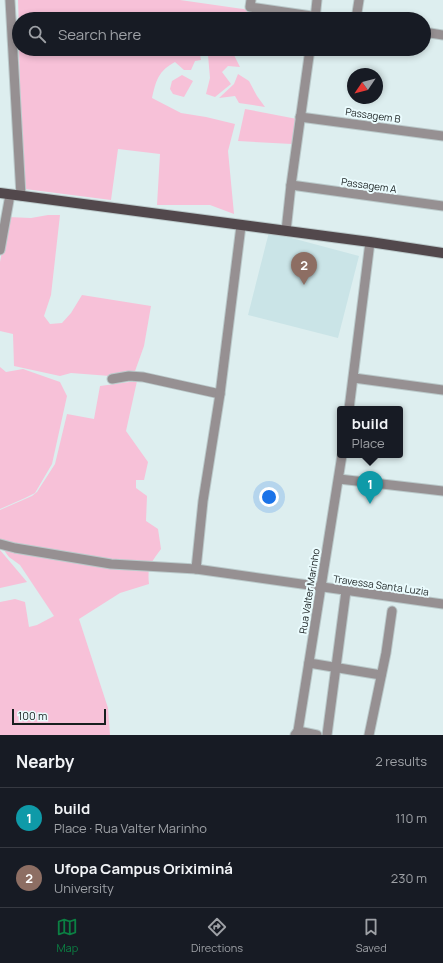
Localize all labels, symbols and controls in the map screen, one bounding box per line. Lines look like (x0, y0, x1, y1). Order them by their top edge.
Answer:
search box (12, 12, 431, 56)
icon: search (26, 23, 48, 45)
text: Search here (58, 24, 141, 45)
north arrow (347, 68, 383, 104)
street label: Passagem B (344, 104, 402, 126)
street label: Passagem A (340, 174, 398, 196)
pin: 2 (291, 252, 317, 285)
popup (337, 406, 403, 458)
text: build (352, 413, 388, 434)
text: Place (352, 434, 385, 452)
pin: 1 (357, 471, 383, 504)
your location (259, 487, 279, 507)
street label: Rua Valter Marinho (295, 547, 323, 635)
street label: Travessa Santa Luzia (332, 571, 430, 599)
scale bar (12, 707, 106, 726)
text: 100 m (18, 708, 47, 723)
text: Nearby (16, 750, 74, 773)
text: 2 results (375, 752, 427, 770)
text: build (54, 798, 90, 819)
text: 1 (26, 809, 32, 827)
text: 110 m (395, 809, 427, 827)
text: Place · Rua Valter Marinho (54, 819, 207, 837)
text: Ufopa Campus Oriximiná (54, 858, 233, 879)
text: 2 (25, 869, 33, 887)
text: 230 m (391, 869, 427, 887)
text: University (54, 879, 114, 897)
tab: Map (56, 916, 78, 955)
tab: Directions (191, 916, 243, 955)
tab: Saved (356, 916, 387, 955)

